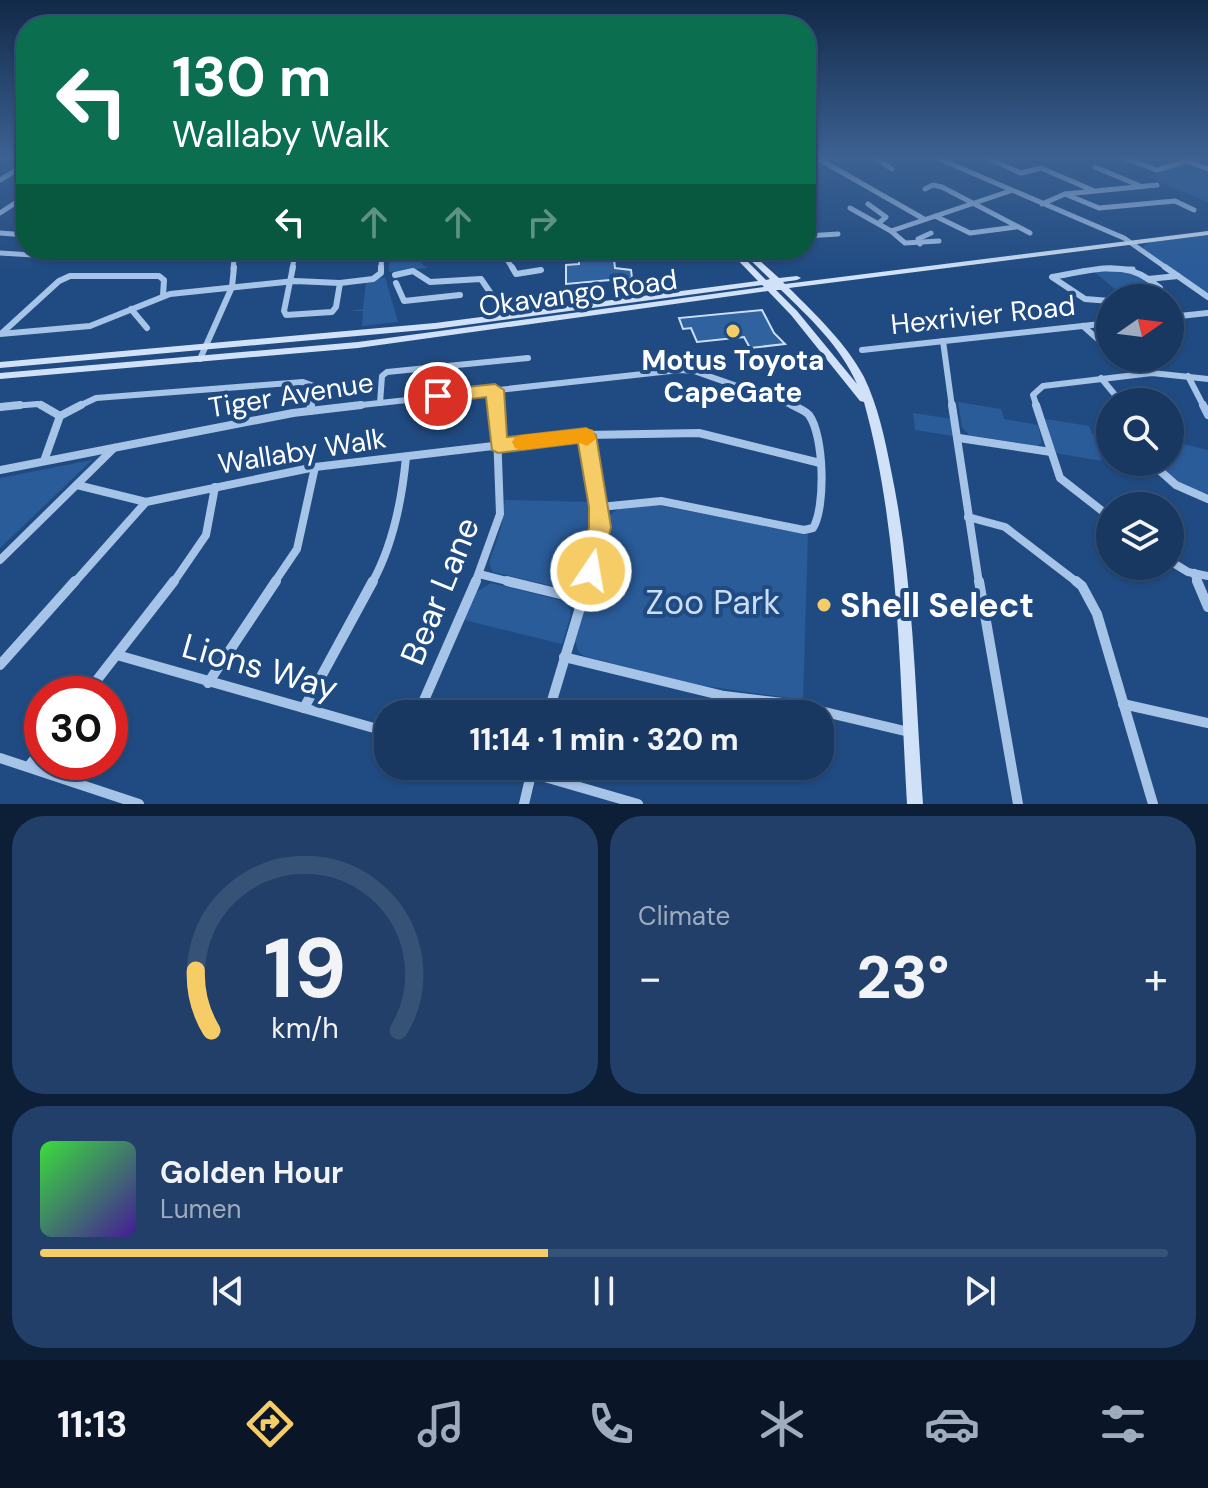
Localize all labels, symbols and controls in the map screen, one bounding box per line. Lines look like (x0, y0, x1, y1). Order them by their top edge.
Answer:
text: 130 m (172, 40, 331, 113)
icon: left (40, 48, 144, 152)
text: Wallaby Walk (172, 111, 390, 158)
icon: left (268, 200, 312, 244)
icon: ahead (352, 200, 396, 244)
icon: ahead (436, 200, 480, 244)
icon: right (520, 200, 564, 244)
street label: Okavango Road (476, 261, 680, 325)
north arrow (1096, 284, 1184, 372)
map controls (1096, 284, 1184, 580)
street label: Hexrivier Road (889, 287, 1077, 343)
marker: Motus Toyota CapeGate (724, 322, 742, 340)
place label: Motus Toyota CapeGate (642, 342, 824, 411)
pin (404, 362, 472, 430)
street label: Tiger Avenue (206, 364, 376, 426)
icon: arrive (416, 374, 460, 418)
button: search (1096, 388, 1184, 476)
street label: Wallaby Walk (215, 419, 389, 483)
button: layers (1096, 492, 1184, 580)
street label: Bear Lane (390, 511, 490, 671)
position arrow (549, 529, 633, 613)
park label: Zoo Park (646, 580, 780, 625)
place label: Shell Select (840, 583, 1034, 628)
marker: Shell Select (815, 596, 833, 614)
street label: Lions Way (177, 623, 343, 711)
speed limit sign: 30 (24, 676, 128, 780)
text: 11:14 · 1 min · 320 m (469, 720, 739, 759)
text: Climate (638, 899, 730, 933)
text: 19 (263, 914, 347, 1023)
text: 23° (857, 938, 949, 1017)
text: − (638, 949, 662, 1007)
text: + (1144, 949, 1168, 1007)
text: km/h (271, 1010, 339, 1047)
text: Golden Hour (160, 1153, 343, 1192)
text: Lumen (160, 1192, 241, 1226)
icon: previous (206, 1269, 250, 1313)
icon: pause (582, 1269, 626, 1313)
icon: next (958, 1269, 1002, 1313)
icon: directions (242, 1396, 298, 1452)
icon: music (413, 1396, 469, 1452)
icon: phone (583, 1396, 639, 1452)
icon: climate (754, 1396, 810, 1452)
icon: car (924, 1396, 980, 1452)
icon: filters (1095, 1396, 1151, 1452)
text: 11:13 (57, 1401, 127, 1448)

